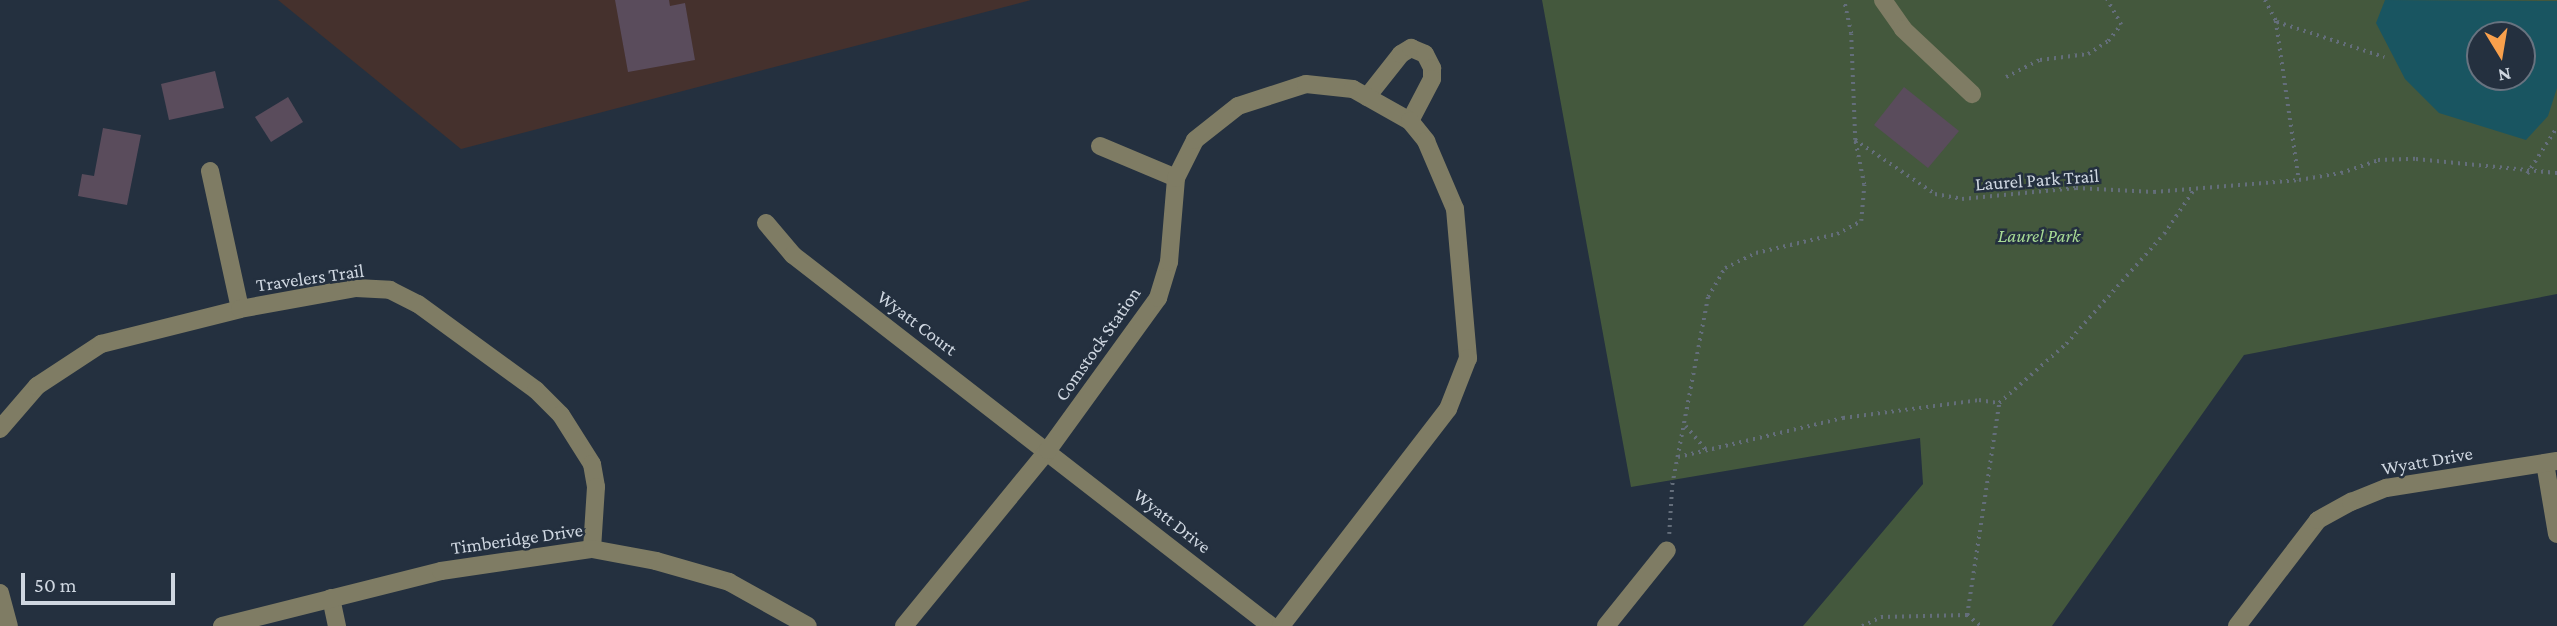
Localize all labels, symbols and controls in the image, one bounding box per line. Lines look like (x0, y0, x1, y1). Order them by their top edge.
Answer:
north arrow (2466, 21, 2536, 91)
text: N (2496, 64, 2513, 87)
street label: Laurel Park Trail (1974, 164, 2100, 196)
park label: Laurel Park (1998, 225, 2080, 247)
street label: Travelers Trail (255, 259, 365, 297)
street label: Comstock Station (1050, 283, 1146, 405)
street label: Wyatt Court (872, 285, 962, 361)
street label: Wyatt Drive (2380, 442, 2474, 480)
street label: Wyatt Drive (1129, 484, 1215, 558)
street label: Timberidge Drive (450, 518, 584, 560)
scale bar (24, 560, 178, 604)
text: 50 m (34, 573, 77, 597)

